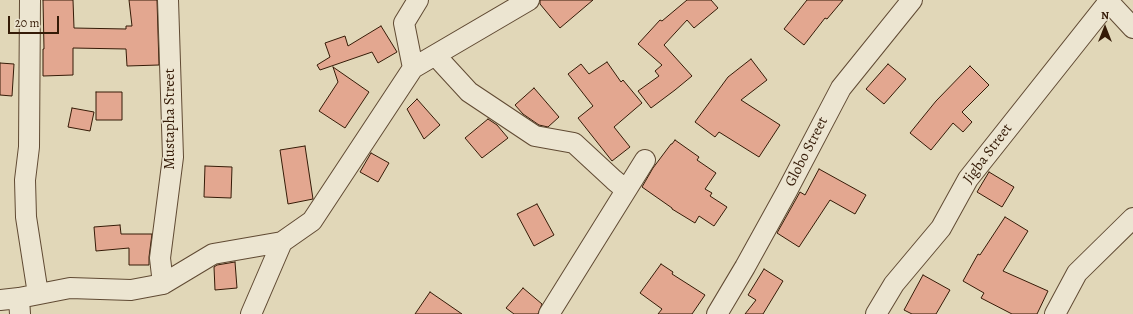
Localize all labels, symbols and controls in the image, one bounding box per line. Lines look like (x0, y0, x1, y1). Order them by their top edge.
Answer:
scale bar (10, 8, 61, 34)
north arrow (1085, 8, 1125, 48)
text: N (1101, 8, 1109, 23)
text: 20 m (15, 15, 39, 31)
street label: Mustapha Street (161, 68, 179, 170)
street label: Globo Street (782, 114, 832, 190)
street label: Jigba Street (960, 120, 1016, 188)

